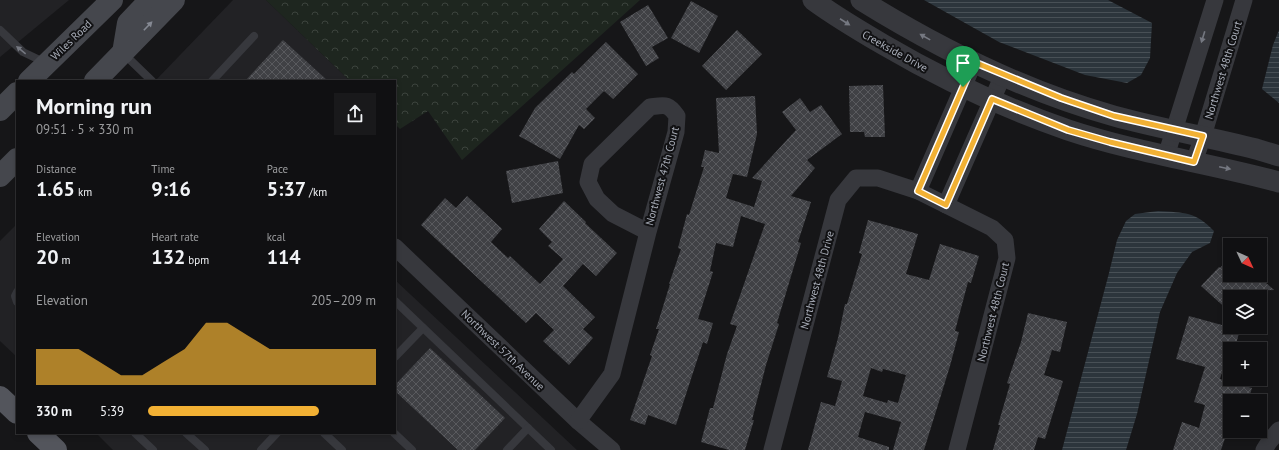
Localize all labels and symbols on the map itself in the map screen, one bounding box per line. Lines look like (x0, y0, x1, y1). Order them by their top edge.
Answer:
street label: Wiles Road (48, 17, 95, 63)
one-way arrow (840, 18, 850, 26)
street label: Northwest 48th Court (1201, 19, 1245, 121)
one-way arrow (143, 21, 153, 31)
street label: Creekside Drive (860, 27, 931, 75)
one-way arrow (1200, 32, 1206, 44)
one-way arrow (919, 34, 931, 41)
one-way arrow (16, 45, 27, 54)
pin (946, 46, 980, 87)
street label: Northwest 47th Court (642, 125, 682, 227)
one-way arrow (1219, 166, 1231, 172)
street label: Northwest 48th Drive (797, 229, 837, 331)
north arrow (1223, 238, 1267, 282)
street label: Northwest 48th Court (974, 260, 1012, 363)
street label: Northwest 57th Avenue (458, 307, 548, 394)

